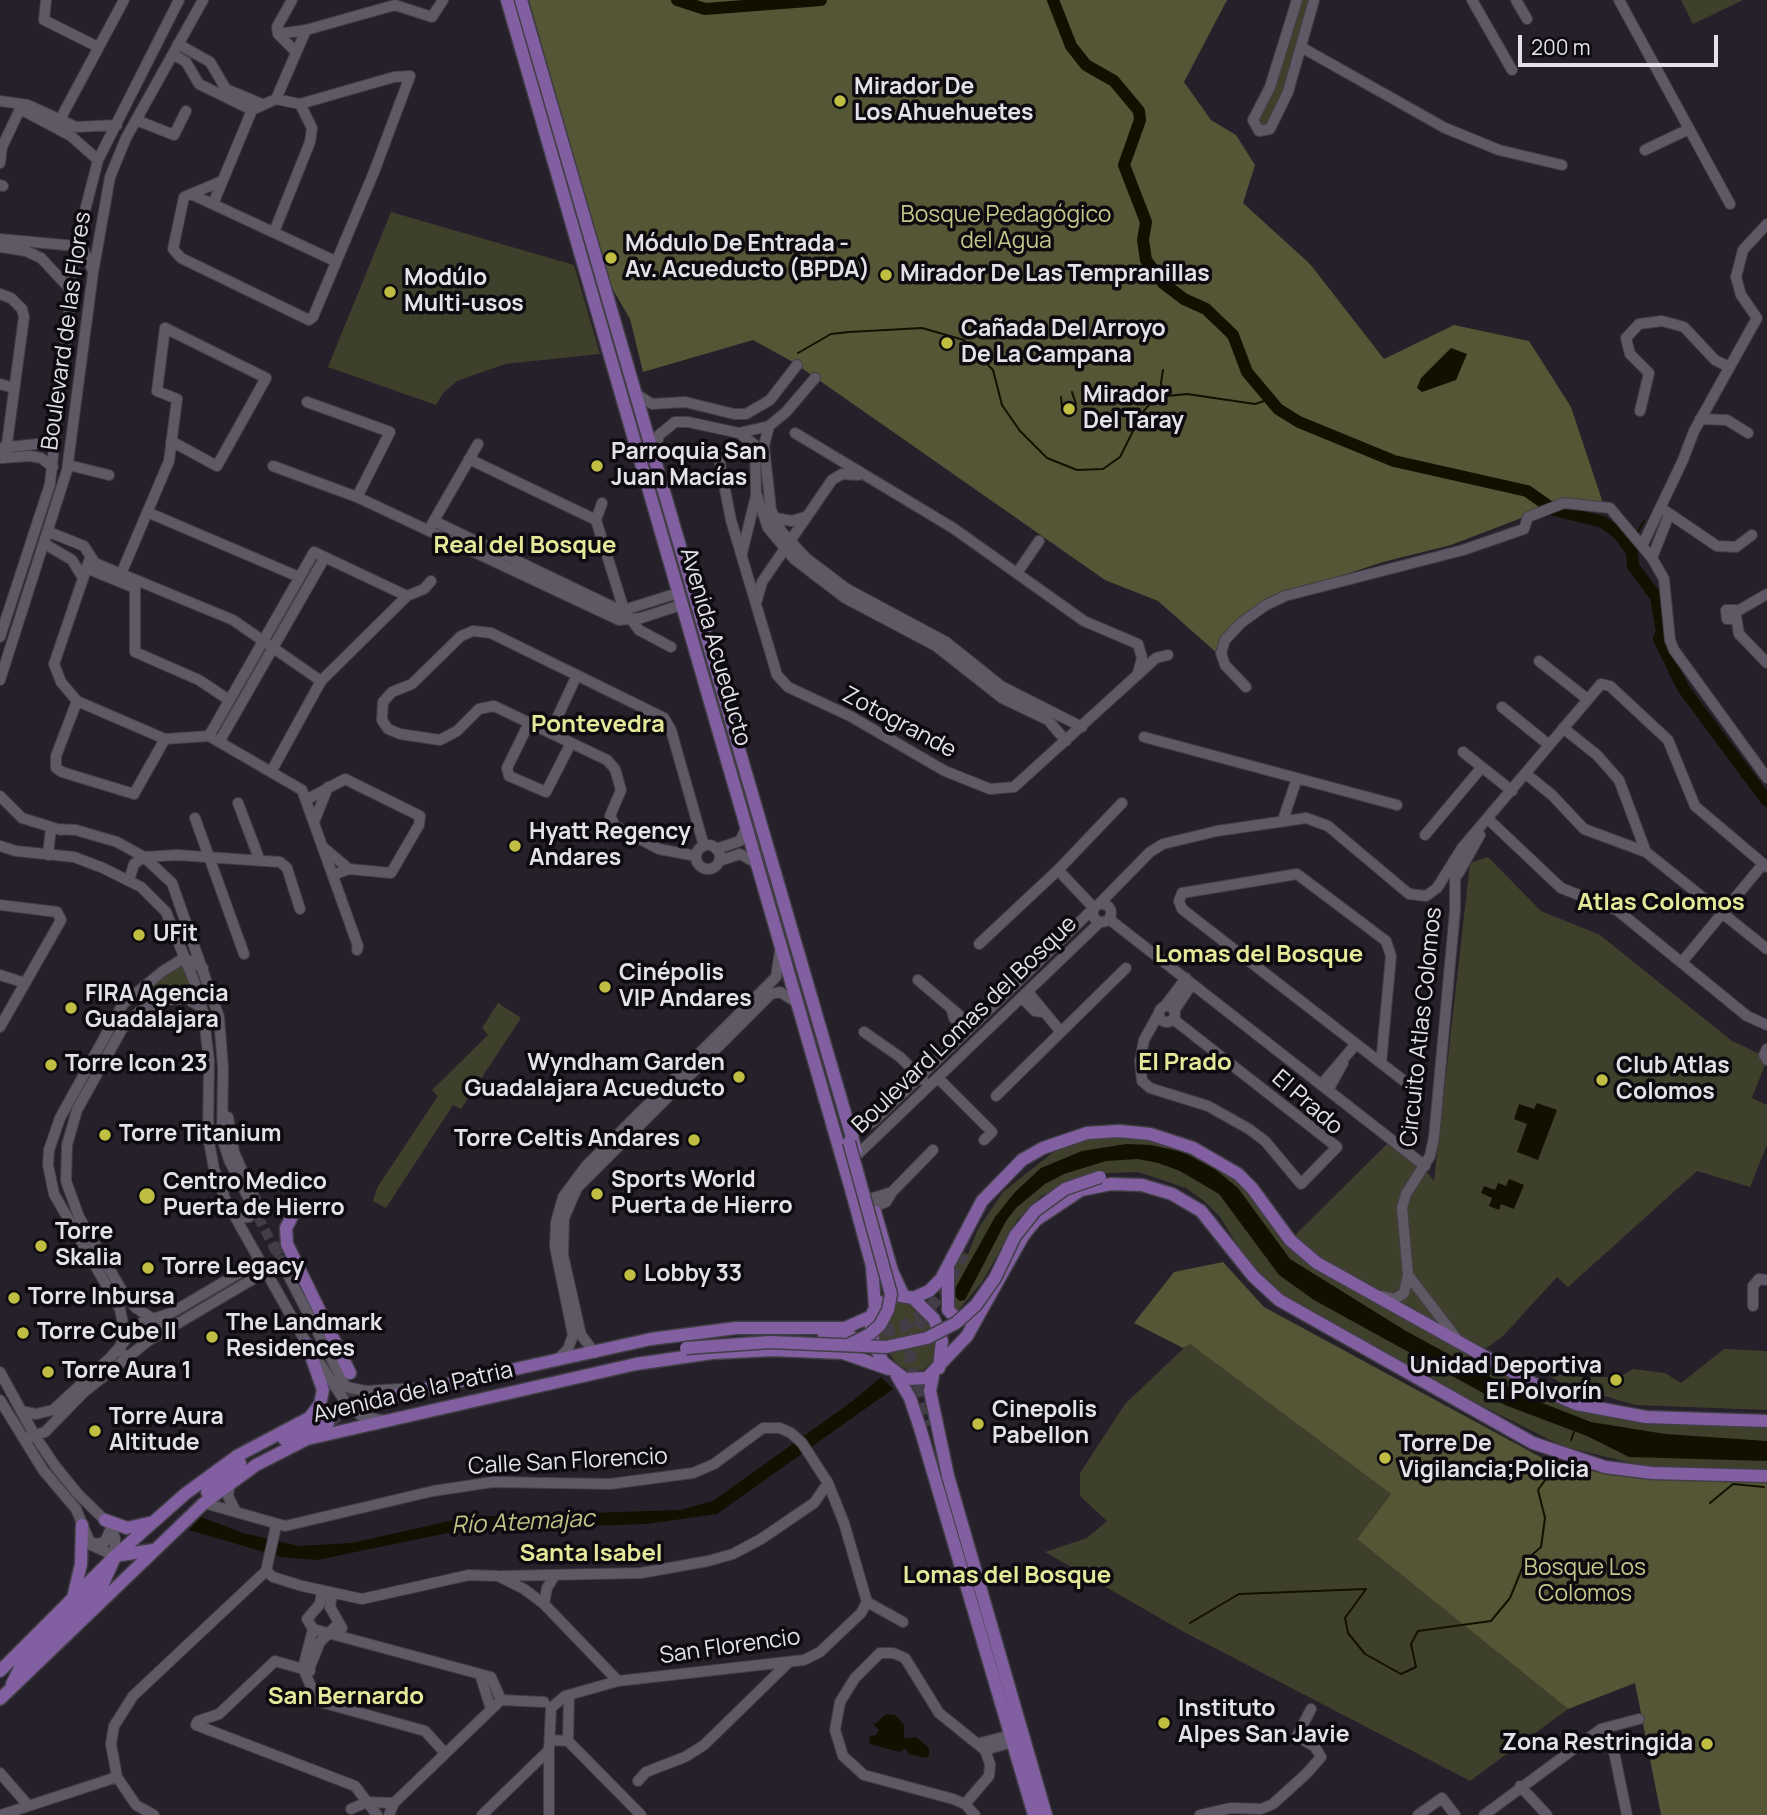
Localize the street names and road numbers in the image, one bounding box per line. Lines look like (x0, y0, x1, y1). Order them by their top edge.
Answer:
street label: Boulevard de las Flores (37, 210, 97, 452)
street label: Avenida Acueducto (674, 545, 756, 749)
street label: Zotogrande (837, 681, 961, 765)
street label: Circuito Atlas Colomos (1396, 906, 1448, 1148)
street label: Boulevard Lomas del Bosque (847, 910, 1083, 1140)
street label: El Prado (1266, 1065, 1348, 1141)
street label: Avenida de la Patria (310, 1357, 516, 1429)
street label: Calle San Florencio (467, 1443, 669, 1481)
street label: San Florencio (658, 1623, 802, 1671)

